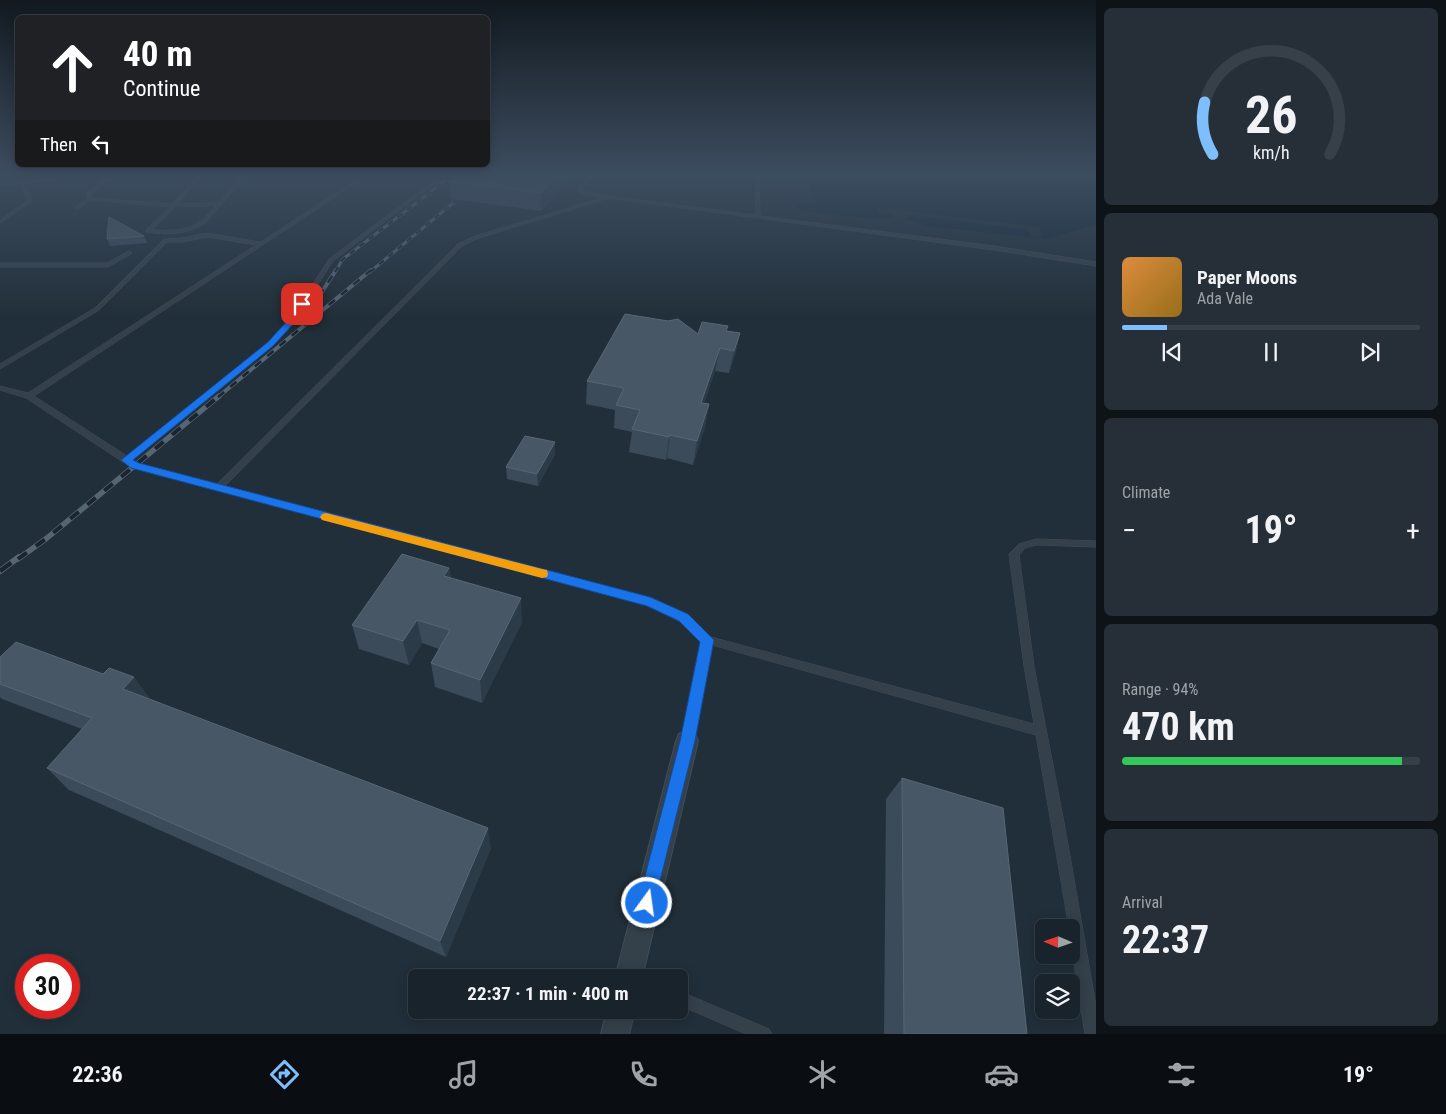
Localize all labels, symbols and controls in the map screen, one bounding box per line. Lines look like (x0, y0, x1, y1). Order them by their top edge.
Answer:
text: 40 m (123, 34, 192, 75)
icon: ahead (40, 35, 105, 100)
text: Continue (123, 76, 200, 101)
text: 26 (1245, 85, 1297, 146)
icon: left (87, 130, 115, 158)
text: Then (40, 133, 77, 156)
text: km/h (1253, 142, 1289, 163)
text: Paper Moons (1197, 266, 1297, 289)
pin (281, 283, 323, 325)
text: Ada Vale (1197, 289, 1253, 308)
icon: arrive (288, 290, 316, 318)
icon: previous (1158, 338, 1186, 366)
icon: pause (1257, 338, 1285, 366)
icon: next (1356, 338, 1384, 366)
text: Climate (1122, 483, 1170, 502)
text: 19° (1244, 508, 1298, 552)
text: − (1122, 514, 1136, 547)
text: + (1406, 514, 1420, 547)
text: Range · 94% (1122, 680, 1198, 699)
text: 470 km (1122, 705, 1235, 749)
position arrow (620, 876, 672, 928)
text: Arrival (1122, 893, 1163, 912)
text: 22:37 (1122, 918, 1209, 962)
north arrow (1035, 919, 1080, 964)
map controls (1035, 919, 1080, 1019)
speed limit sign: 30 (15, 954, 80, 1019)
button: layers (1035, 974, 1080, 1019)
text: 22:37 · 1 min · 400 m (467, 982, 629, 1005)
icon: directions (267, 1057, 302, 1092)
icon: music (446, 1057, 481, 1092)
icon: phone (626, 1057, 661, 1092)
icon: climate (805, 1057, 840, 1092)
icon: car (984, 1057, 1019, 1092)
icon: filters (1164, 1057, 1199, 1092)
text: 22:36 (72, 1062, 123, 1087)
text: 19° (1343, 1062, 1374, 1087)

